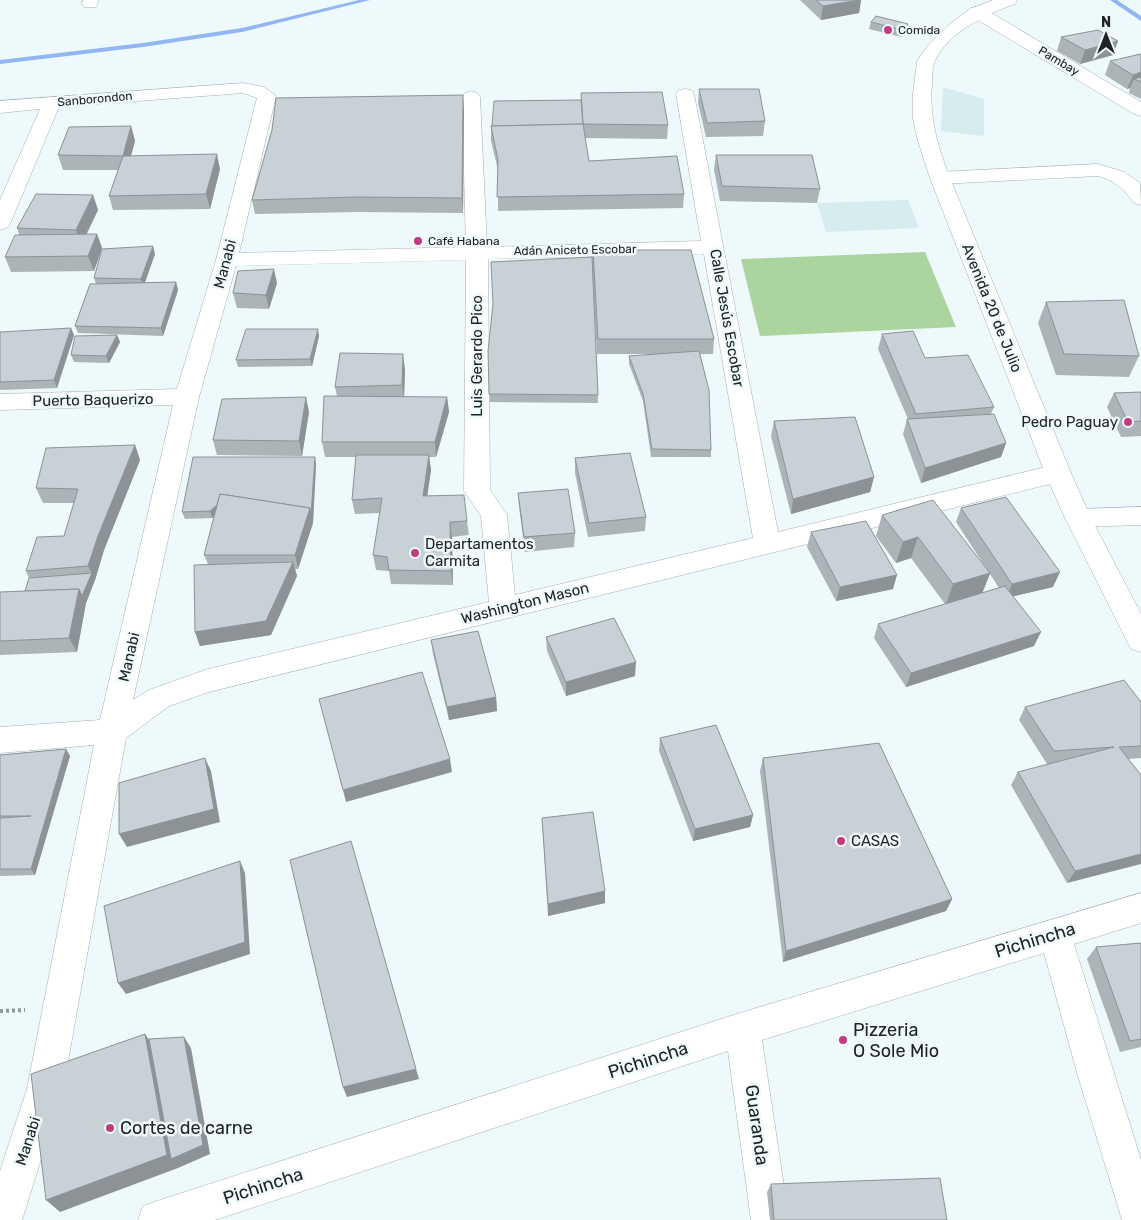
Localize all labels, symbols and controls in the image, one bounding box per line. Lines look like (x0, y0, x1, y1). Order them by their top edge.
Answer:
north arrow (1081, 10, 1131, 60)
text: N (1101, 14, 1111, 31)
place label: Comida (898, 23, 940, 37)
marker: Comida (882, 24, 894, 36)
street label: Pambay (1036, 43, 1082, 79)
street label: Sanborondon (57, 89, 133, 109)
place label: Café Habana (428, 234, 500, 248)
marker: Café Habana (412, 235, 424, 247)
street label: Manabi (210, 237, 240, 291)
street label: Avenida 20 de Julio (958, 241, 1026, 375)
street label: Adán Aniceto Escobar (513, 242, 637, 258)
street label: Calle Jesús Escobar (706, 247, 748, 389)
street label: Luis Gerardo Pico (468, 295, 486, 417)
street label: Puerto Baquerizo (32, 390, 154, 410)
place label: Pedro Paguay (1021, 413, 1118, 431)
marker: Pedro Paguay (1122, 416, 1134, 428)
place label: Departamentos Carmita (425, 535, 534, 570)
marker: Departamentos Carmita (409, 547, 421, 559)
street label: Washington Mason (459, 578, 591, 628)
street label: Manabi (115, 631, 143, 683)
place label: CASAS (851, 832, 899, 850)
marker: CASAS (835, 835, 847, 847)
street label: Pichincha (992, 917, 1078, 963)
place label: Pizzeria O Sole Mio (853, 1019, 939, 1062)
marker: Pizzeria O Sole Mio (837, 1034, 849, 1046)
street label: Pichincha (605, 1037, 691, 1083)
street label: Guaranda (740, 1083, 774, 1167)
street label: Manabi (12, 1114, 44, 1168)
place label: Cortes de carne (120, 1117, 253, 1139)
marker: Cortes de carne (104, 1122, 116, 1134)
street label: Pichincha (220, 1163, 306, 1209)

